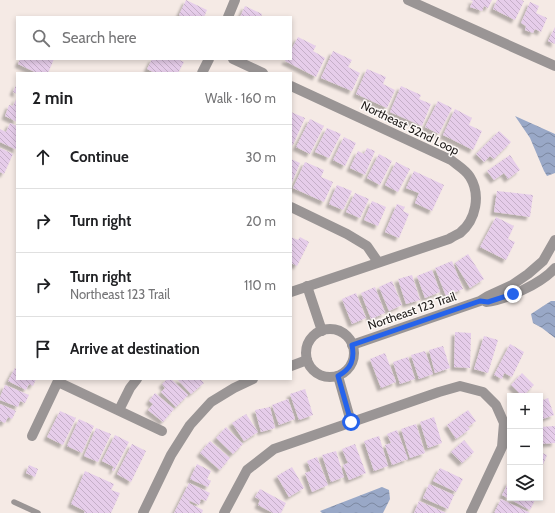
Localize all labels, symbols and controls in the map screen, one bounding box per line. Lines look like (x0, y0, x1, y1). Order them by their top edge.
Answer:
search box (16, 16, 292, 60)
icon: search (30, 27, 52, 49)
text: Search here (62, 29, 137, 47)
text: 2 min (32, 88, 73, 108)
text: Walk · 160 m (205, 90, 276, 106)
street label: Northeast 52nd Loop (359, 97, 462, 158)
icon: ahead (32, 146, 54, 168)
text: Continue (70, 148, 129, 166)
text: 30 m (246, 149, 276, 165)
icon: right (32, 210, 54, 232)
text: Turn right (70, 212, 131, 230)
text: 20 m (246, 213, 276, 229)
text: Turn right (70, 268, 131, 286)
icon: right (32, 274, 54, 296)
text: 110 m (244, 277, 276, 293)
route end (504, 285, 522, 303)
text: Northeast 123 Trail (70, 286, 170, 302)
street label: Northeast 123 Trail (366, 288, 458, 333)
icon: arrive (32, 338, 54, 360)
text: Arrive at destination (70, 340, 200, 358)
map controls (507, 393, 543, 501)
button: + (507, 393, 543, 429)
route start (342, 413, 360, 431)
button: − (507, 429, 543, 465)
button: layers (507, 465, 543, 501)

